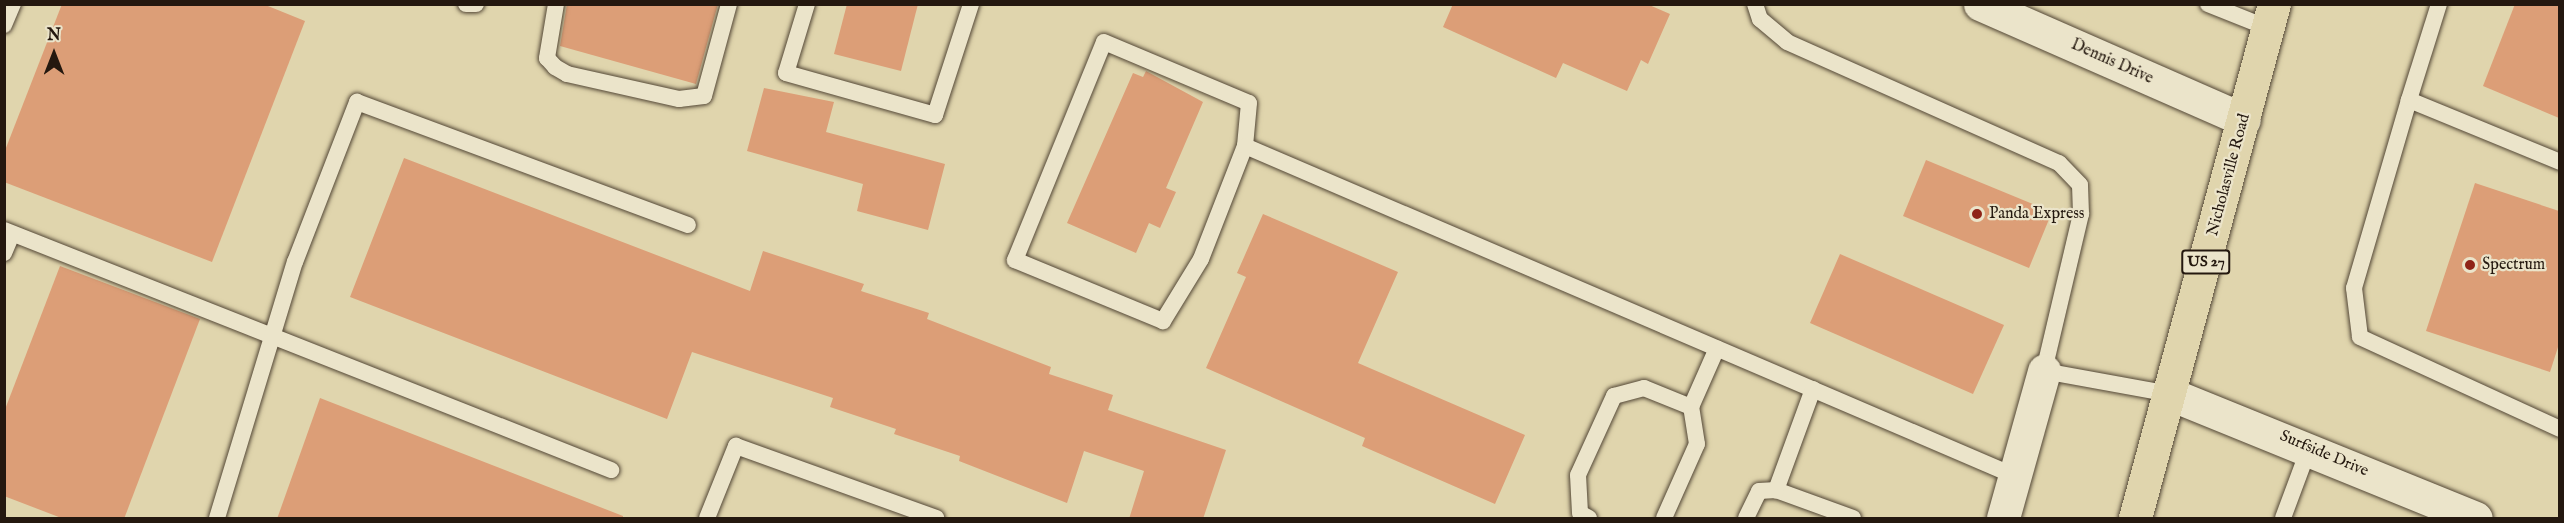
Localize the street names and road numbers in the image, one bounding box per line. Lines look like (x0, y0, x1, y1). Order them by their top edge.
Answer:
street label: Dennis Drive (2068, 35, 2156, 89)
street label: Nicholasville Road (2203, 112, 2255, 238)
road number: US 27 (2180, 250, 2232, 274)
street label: Surfside Drive (2277, 427, 2371, 481)

